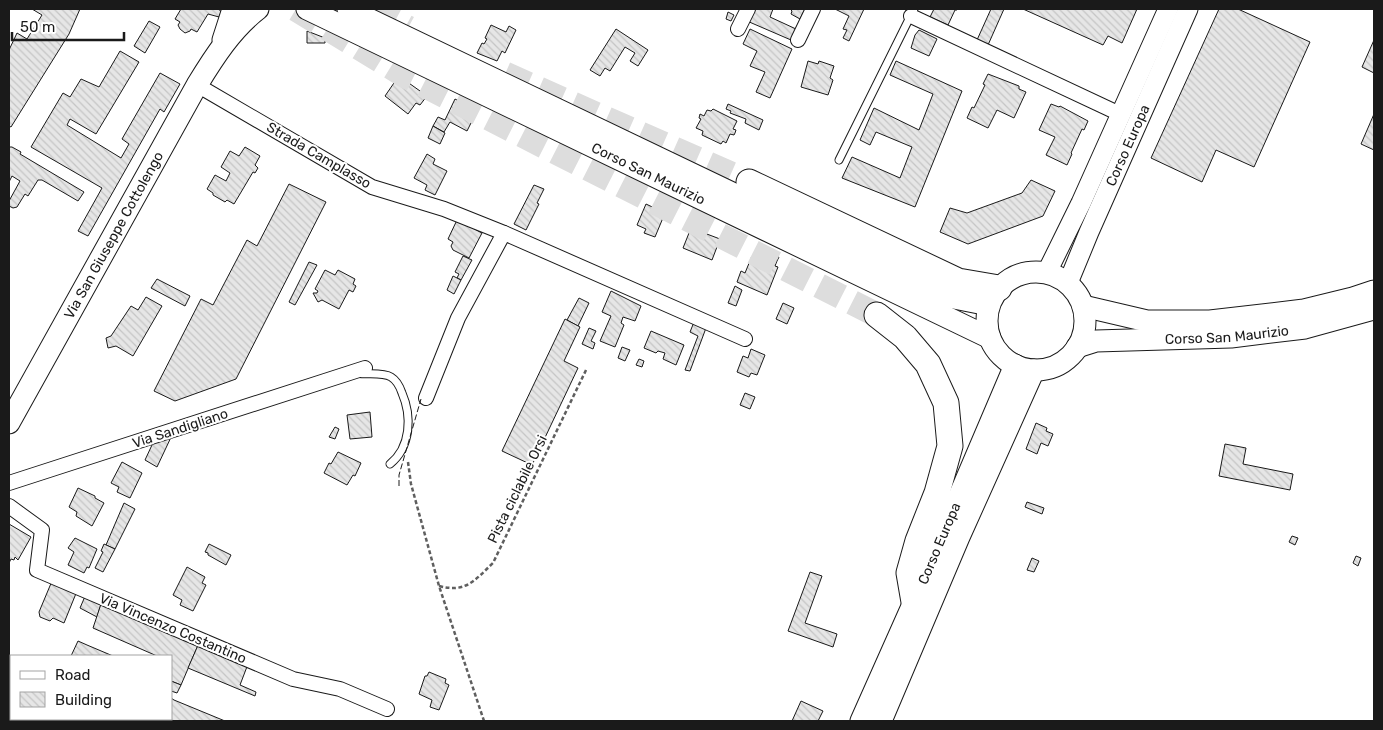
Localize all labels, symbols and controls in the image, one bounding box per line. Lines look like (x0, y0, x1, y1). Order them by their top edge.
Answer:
scale bar (12, 10, 125, 42)
text: 50 m (20, 18, 55, 36)
street label: Corso Europa (1102, 102, 1153, 189)
street label: Strada Camplasso (263, 119, 374, 192)
street label: Corso San Maurizio (589, 139, 708, 209)
street label: Via San Giuseppe Cottolengo (61, 149, 167, 322)
street label: Corso San Maurizio (1165, 322, 1290, 348)
street label: Via Sandigliano (130, 405, 230, 452)
street label: Pista ciclabile Orsi (484, 433, 551, 546)
street label: Corso Europa (914, 500, 964, 587)
street label: Via Vincenzo Costantino (97, 590, 249, 667)
legend (10, 655, 172, 720)
text: Road (55, 666, 91, 684)
text: Building (55, 691, 112, 709)

